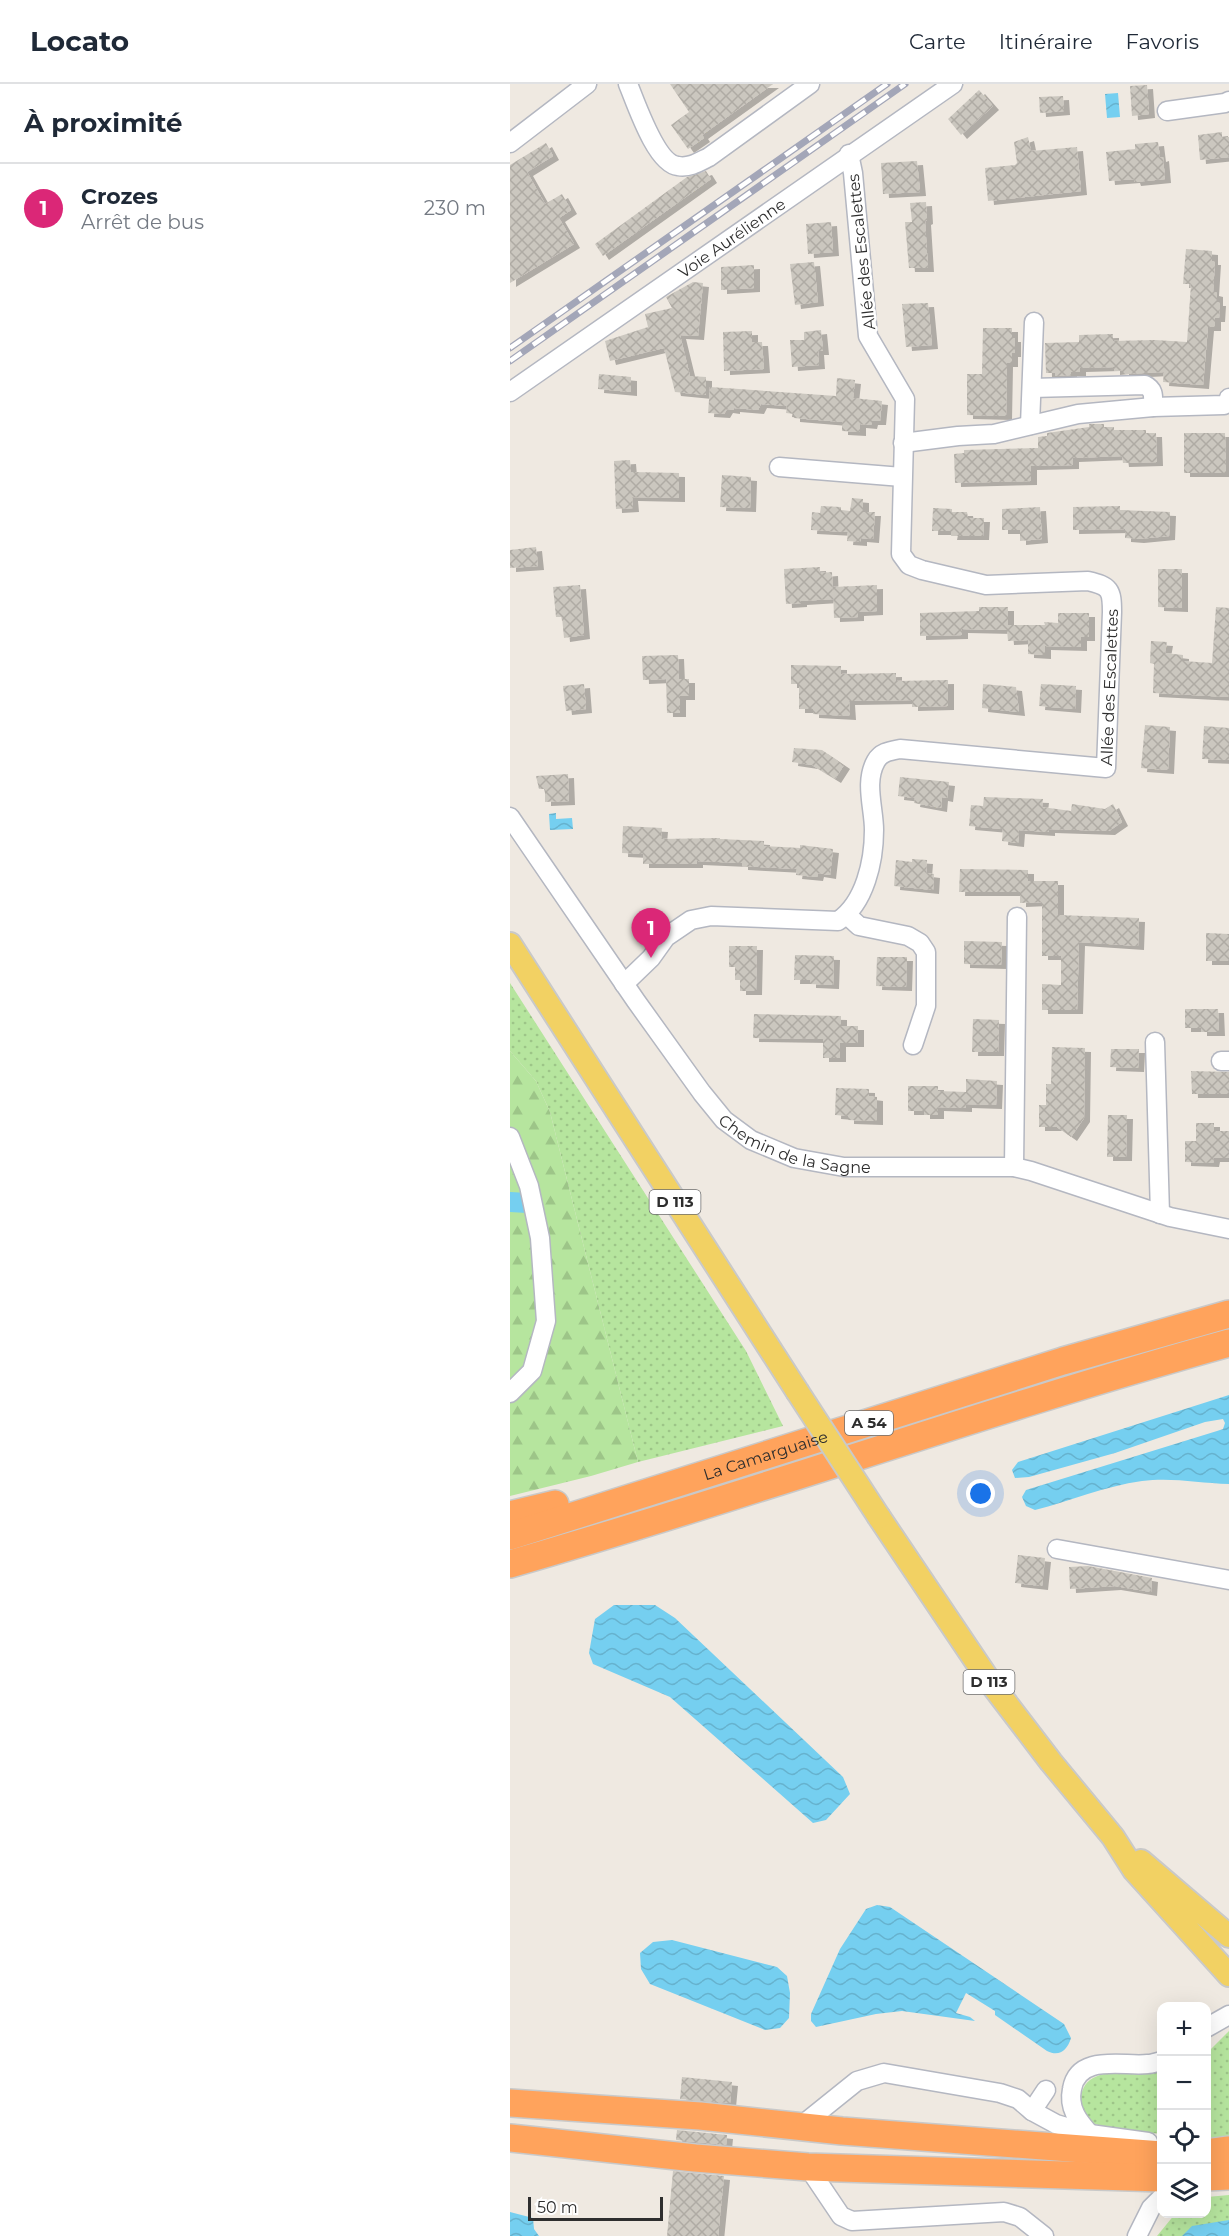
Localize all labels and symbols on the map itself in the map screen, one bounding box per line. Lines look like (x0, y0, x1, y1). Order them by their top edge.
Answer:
street label: Allée des Escalettes (844, 173, 879, 331)
street label: Voie Aurélienne (675, 194, 789, 282)
street label: Allée des Escalettes (1097, 608, 1122, 766)
pin: 1 (632, 908, 670, 958)
street label: Chemin de la Sagne (715, 1110, 871, 1177)
road number: D 113 (650, 1190, 700, 1214)
road number: A 54 (845, 1411, 893, 1435)
street label: La Camarguaise (701, 1427, 830, 1484)
your location (966, 1479, 995, 1508)
road number: D 113 (964, 1670, 1014, 1694)
scale bar (528, 2194, 663, 2222)

